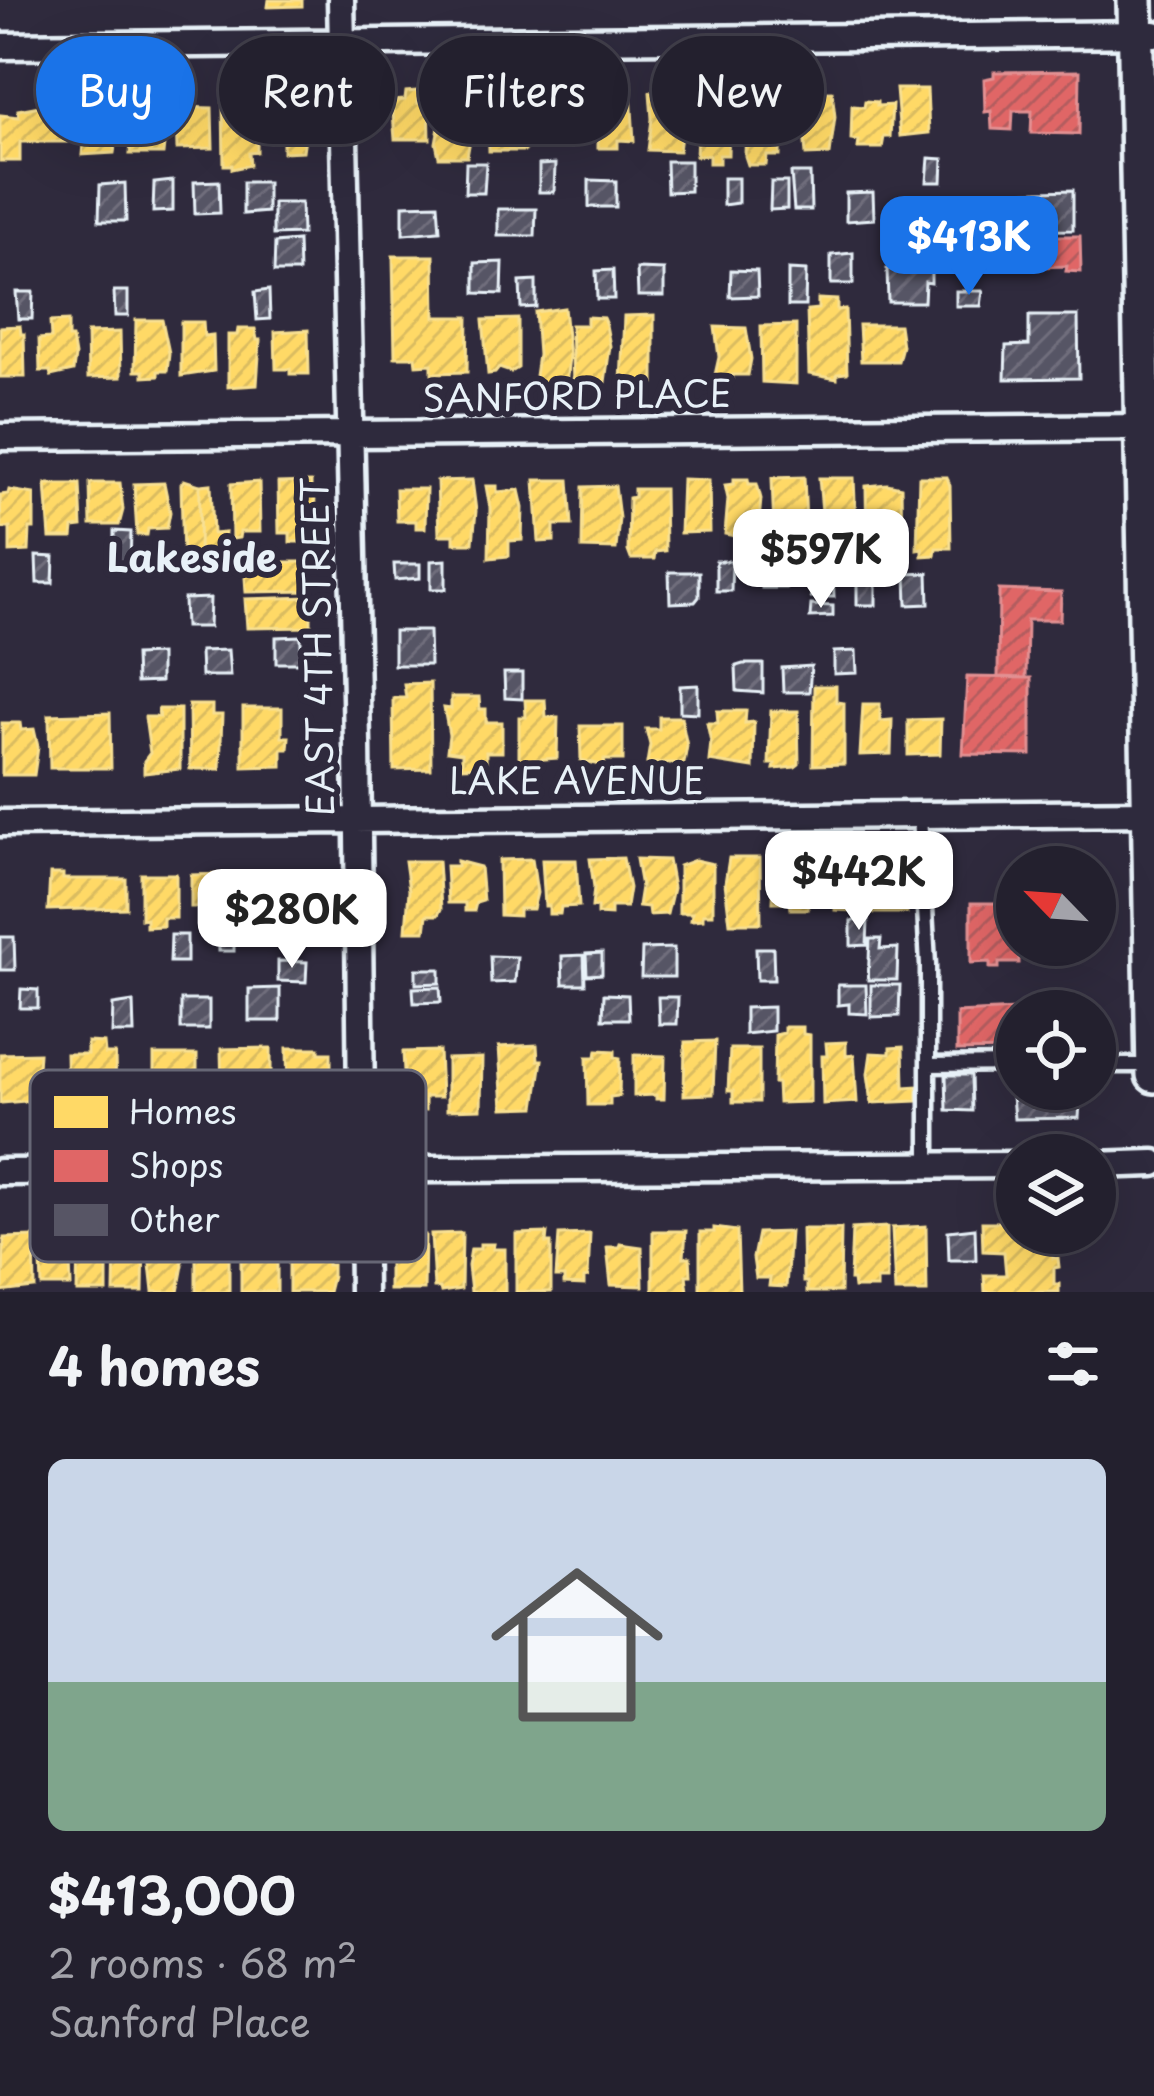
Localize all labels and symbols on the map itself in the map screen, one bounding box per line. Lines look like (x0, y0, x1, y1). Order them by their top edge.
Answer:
pin: $413K (885, 196, 1053, 298)
street label: SANFORD PLACE (422, 364, 732, 424)
street label: EAST 4TH STREET (286, 477, 346, 817)
pin: $597K (737, 509, 905, 611)
district label: Lakeside (107, 526, 277, 585)
street label: LAKE AVENUE (449, 752, 705, 806)
pin: $442K (775, 831, 943, 933)
north arrow (996, 846, 1116, 966)
pin: $280K (208, 869, 376, 971)
legend (30, 1070, 426, 1262)
text: Homes (129, 1085, 236, 1135)
text: Shops (129, 1139, 223, 1189)
text: Other (129, 1193, 220, 1243)

